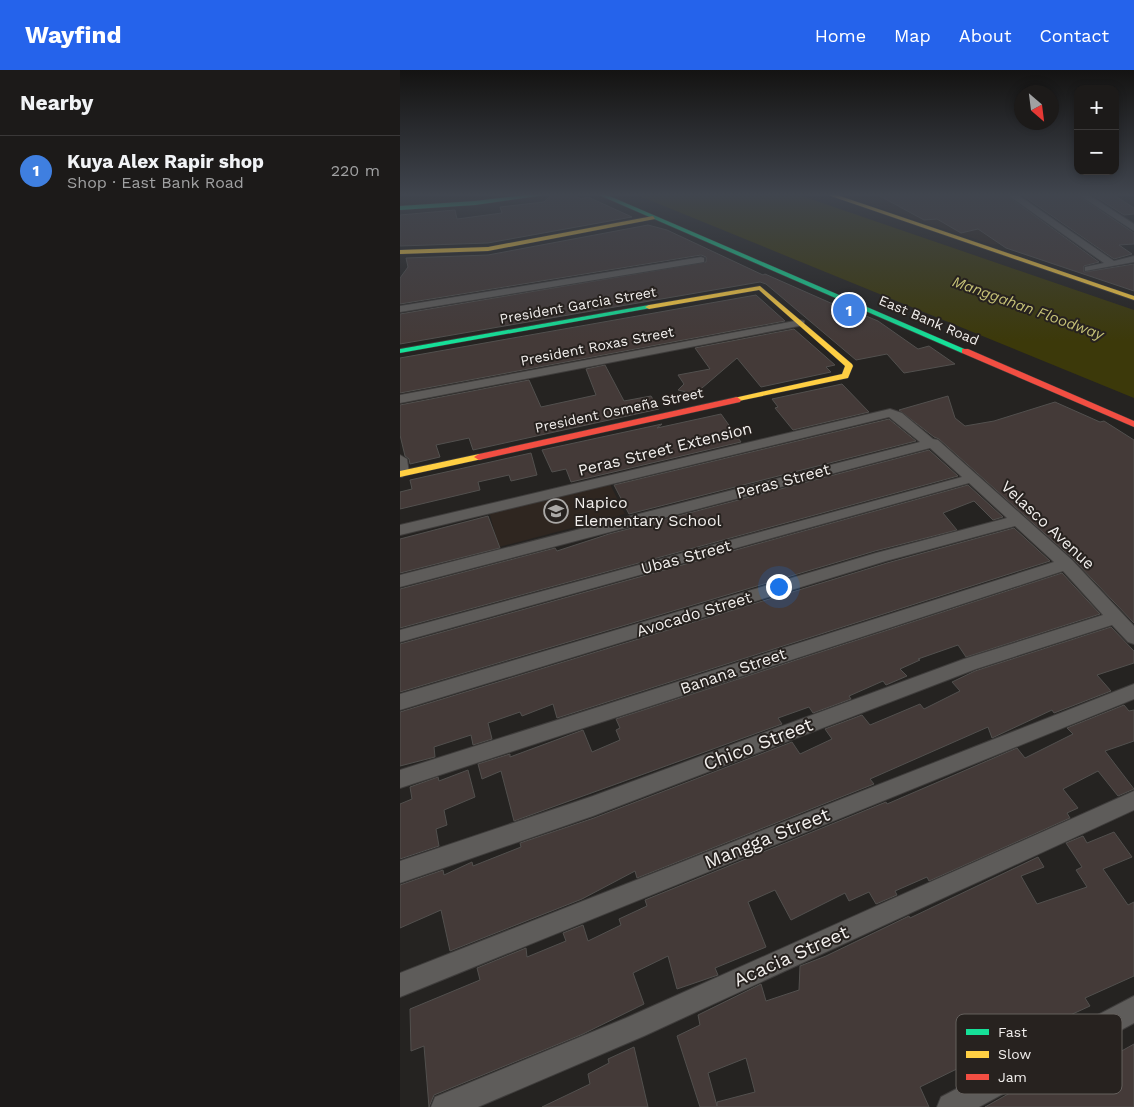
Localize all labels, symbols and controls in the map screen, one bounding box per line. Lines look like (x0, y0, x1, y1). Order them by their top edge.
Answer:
text: Wayfind (25, 21, 121, 49)
text: Home (815, 25, 866, 46)
text: Map (894, 25, 931, 46)
text: About (959, 25, 1011, 46)
text: Contact (1039, 25, 1109, 46)
north arrow (1014, 85, 1059, 130)
map controls (1074, 85, 1119, 175)
button: + (1074, 85, 1119, 130)
text: Nearby (20, 90, 93, 115)
button: − (1074, 130, 1119, 175)
text: Kuya Alex Rapir shop (67, 150, 264, 173)
text: 1 (33, 161, 39, 180)
text: 220 m (331, 161, 380, 180)
text: Shop · East Bank Road (67, 173, 244, 192)
water label: Manggahan Floodway (950, 272, 1107, 344)
street label: President Garcia Street (498, 283, 658, 327)
pin: 1 (833, 291, 865, 329)
street label: East Bank Road (877, 292, 981, 348)
street label: President Roxas Street (519, 323, 675, 369)
street label: President Osmeña Street (533, 384, 705, 436)
street label: Peras Street Extension (576, 418, 754, 480)
street label: Peras Street (734, 459, 832, 503)
street label: Velasco Avenue (997, 477, 1099, 573)
place label: Napico Elementary School (574, 493, 722, 530)
school or university icon: Napico Elementary School (543, 498, 569, 524)
street label: Ubas Street (639, 536, 733, 578)
your location (766, 574, 792, 600)
street label: Avocado Street (634, 587, 754, 641)
street label: Banana Street (678, 644, 789, 698)
street label: Chico Street (700, 713, 816, 775)
street label: Mangga Street (701, 802, 833, 874)
street label: Acacia Street (730, 920, 852, 992)
legend (956, 1014, 1122, 1094)
text: Fast (998, 1024, 1027, 1040)
text: Slow (998, 1046, 1031, 1062)
text: Jam (998, 1069, 1027, 1085)

